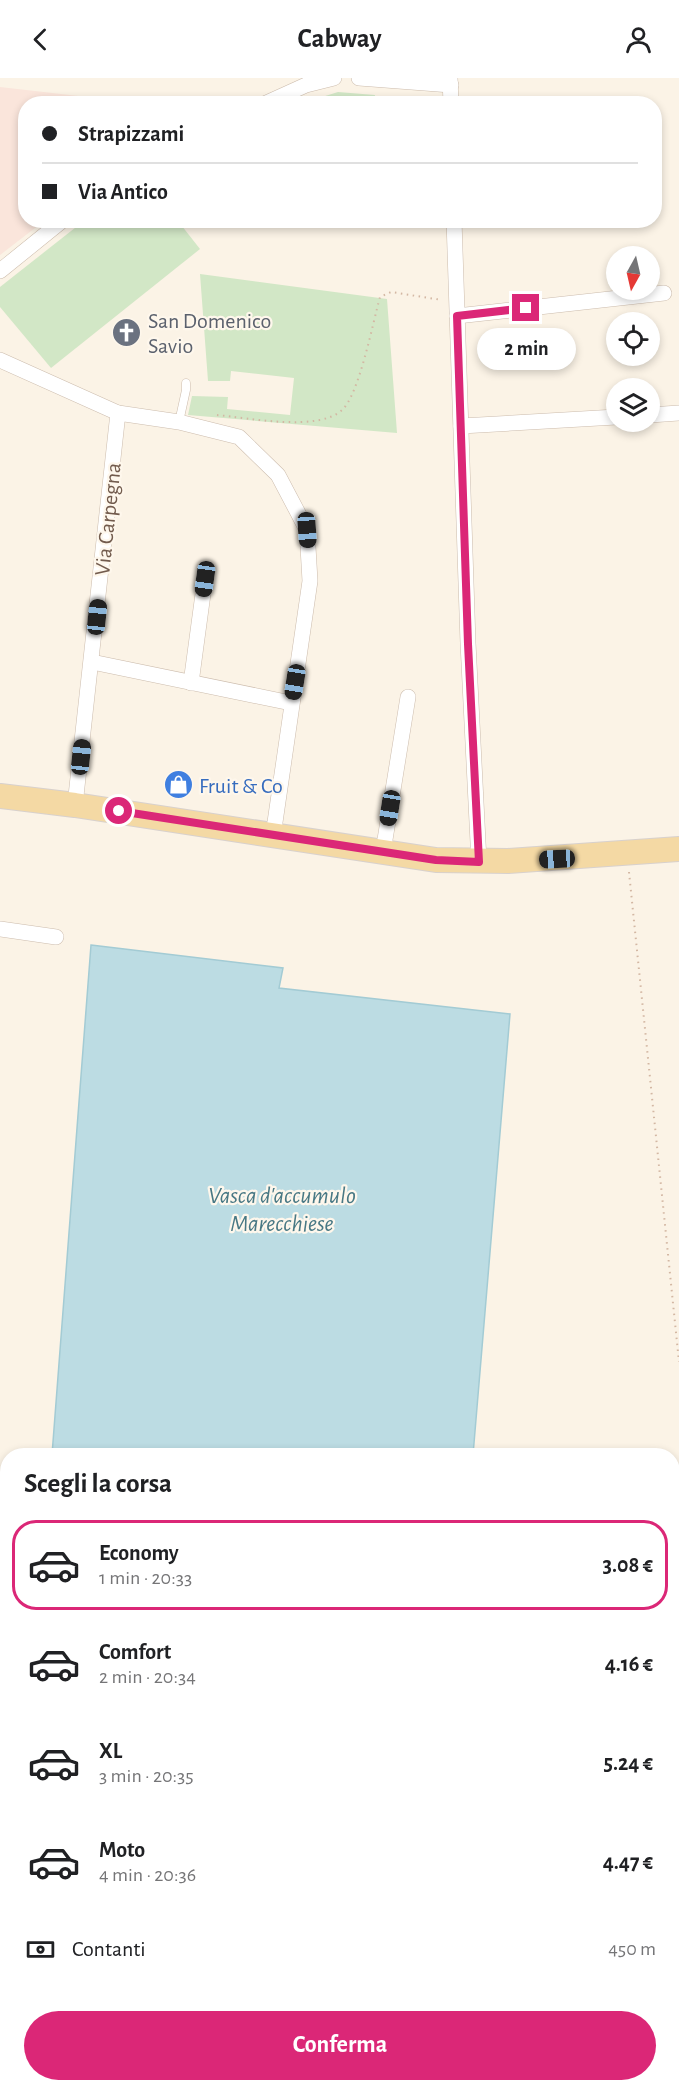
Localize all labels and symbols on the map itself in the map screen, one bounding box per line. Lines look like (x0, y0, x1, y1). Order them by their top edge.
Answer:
north arrow (606, 246, 660, 300)
route end (512, 294, 539, 321)
place label: San Domenico Savio (148, 310, 271, 357)
church icon: San Domenico Savio (111, 317, 143, 349)
callout: 2 min (476, 329, 576, 371)
street label: Via Carpegna (91, 462, 125, 577)
car (297, 511, 317, 549)
car (194, 560, 216, 598)
car (86, 598, 108, 636)
car (283, 663, 307, 701)
car (70, 738, 92, 776)
shop icon: Fruit & Co (162, 769, 194, 801)
place label: Fruit & Co (199, 775, 283, 797)
car (378, 789, 402, 827)
route start (105, 797, 132, 824)
car (539, 849, 575, 869)
water label: Vasca d'accumulo Marecchiese (208, 1184, 356, 1236)

